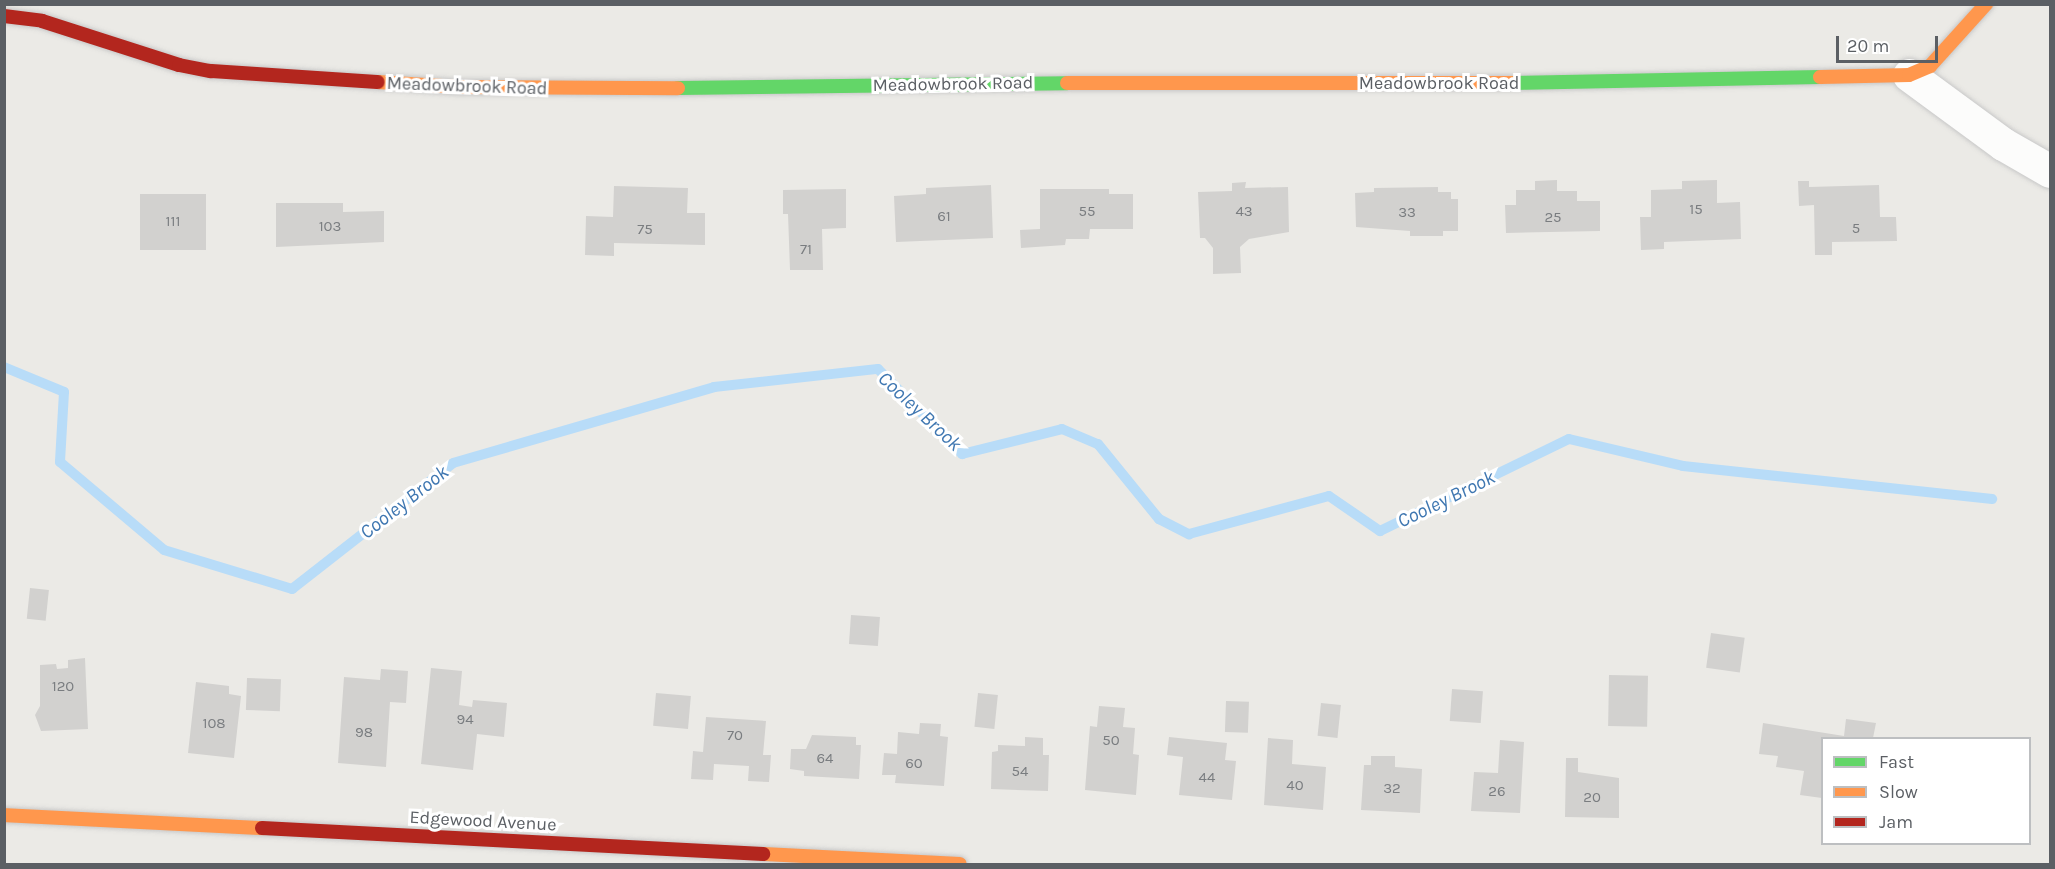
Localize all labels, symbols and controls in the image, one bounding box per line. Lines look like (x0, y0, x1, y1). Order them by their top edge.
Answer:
scale bar (1839, 24, 1941, 62)
text: 20 m (1847, 35, 1889, 57)
street label: Meadowbrook Road (386, 72, 548, 100)
street label: Meadowbrook Road (873, 72, 1033, 96)
street label: Meadowbrook Road (1359, 72, 1519, 94)
house number: 15 (1689, 201, 1703, 219)
house number: 55 (1079, 203, 1095, 221)
house number: 43 (1235, 203, 1253, 221)
house number: 33 (1398, 204, 1416, 222)
house number: 61 (937, 208, 951, 226)
house number: 25 (1544, 209, 1562, 227)
house number: 111 (166, 213, 180, 231)
house number: 103 (319, 218, 341, 236)
house number: 5 (1852, 220, 1860, 238)
house number: 75 (637, 221, 653, 239)
house number: 71 (800, 241, 812, 259)
water label: Cooley Brook (873, 366, 967, 456)
water label: Cooley Brook (355, 460, 453, 544)
water label: Cooley Brook (1393, 465, 1499, 533)
house number: 120 (52, 678, 74, 696)
house number: 94 (456, 711, 474, 729)
house number: 108 (202, 715, 226, 733)
house number: 98 (355, 724, 373, 742)
house number: 70 (727, 727, 743, 745)
house number: 50 (1102, 732, 1120, 750)
legend (1821, 737, 2031, 845)
house number: 64 (817, 750, 833, 768)
text: Fast (1879, 751, 1914, 773)
house number: 60 (905, 755, 923, 773)
house number: 54 (1012, 763, 1028, 781)
house number: 44 (1199, 769, 1215, 787)
house number: 40 (1286, 777, 1304, 795)
house number: 32 (1383, 780, 1401, 798)
text: Slow (1879, 781, 1918, 803)
house number: 26 (1488, 783, 1506, 801)
house number: 20 (1583, 789, 1601, 807)
street label: Edgewood Avenue (409, 806, 557, 836)
text: Jam (1879, 811, 1913, 833)

